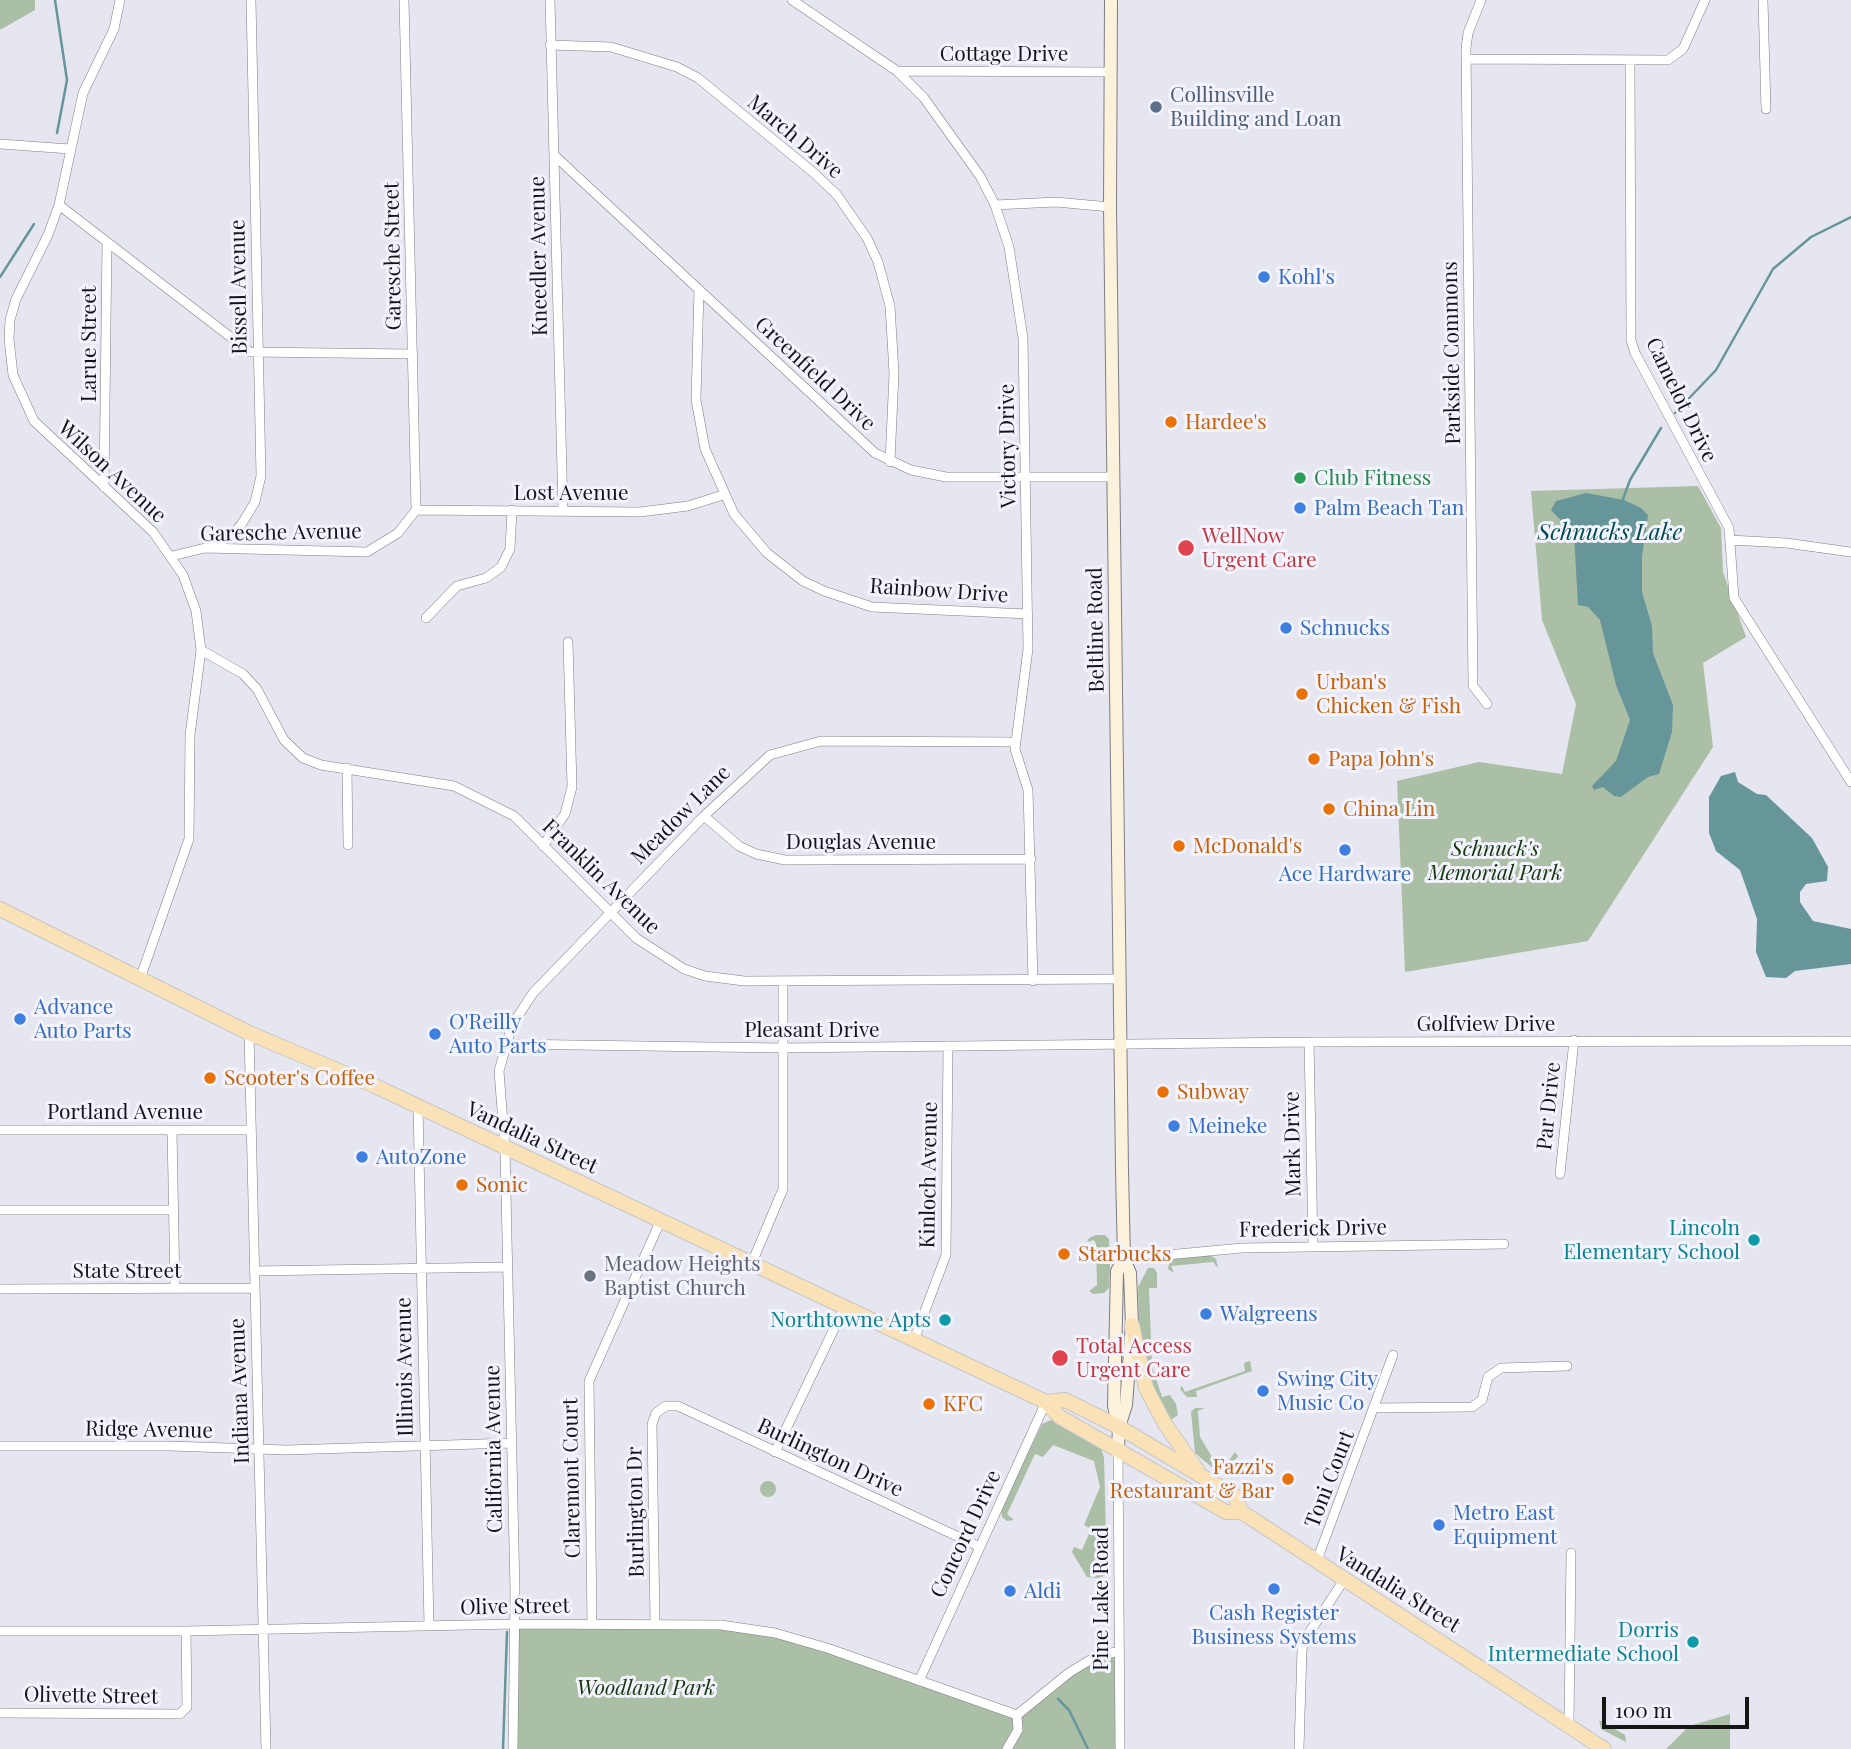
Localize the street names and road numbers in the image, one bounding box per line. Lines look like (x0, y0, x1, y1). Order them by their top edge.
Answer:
street label: Cottage Drive (940, 41, 1068, 67)
street label: March Drive (742, 90, 848, 184)
street label: Kneedler Avenue (525, 176, 553, 336)
street label: Garesche Street (379, 181, 407, 331)
street label: Bissell Avenue (225, 219, 253, 355)
street label: Parkside Commons (1438, 261, 1466, 445)
street label: Larue Street (76, 286, 102, 402)
street label: Greenfield Drive (749, 312, 881, 436)
street label: Camelot Drive (1640, 334, 1722, 466)
street label: Victory Drive (994, 384, 1022, 508)
street label: Wilson Avenue (53, 416, 171, 528)
street label: Lost Avenue (513, 480, 629, 506)
street label: Garesche Avenue (200, 519, 362, 547)
street label: Beltline Road (1082, 567, 1110, 693)
street label: Rainbow Drive (869, 574, 1009, 608)
street label: Meadow Lane (626, 760, 736, 870)
street label: Franklin Avenue (537, 814, 665, 940)
street label: Douglas Avenue (786, 829, 936, 855)
street label: Golfview Drive (1417, 1011, 1555, 1037)
street label: Pleasant Drive (744, 1017, 880, 1043)
street label: Par Drive (1532, 1061, 1566, 1151)
street label: Mark Drive (1279, 1091, 1307, 1197)
street label: Vandalia Street (462, 1097, 602, 1179)
street label: Portland Avenue (47, 1099, 203, 1125)
street label: Kinloch Avenue (915, 1101, 943, 1249)
street label: Frederick Drive (1239, 1215, 1387, 1243)
street label: State Street (73, 1258, 181, 1284)
street label: Illinois Avenue (391, 1297, 419, 1437)
street label: Indiana Avenue (225, 1318, 255, 1464)
street label: California Avenue (480, 1365, 508, 1533)
street label: Claremont Court (558, 1397, 586, 1559)
street label: Burlington Drive (753, 1413, 907, 1503)
street label: Ridge Avenue (85, 1416, 213, 1444)
street label: Toni Court (1300, 1427, 1360, 1531)
street label: Burlington Dr (622, 1446, 650, 1578)
street label: Concord Drive (925, 1466, 1007, 1602)
street label: Pine Lake Road (1088, 1527, 1114, 1671)
street label: Vandalia Street (1331, 1542, 1465, 1638)
street label: Olive Street (460, 1593, 570, 1621)
street label: Olivette Street (24, 1682, 158, 1710)

